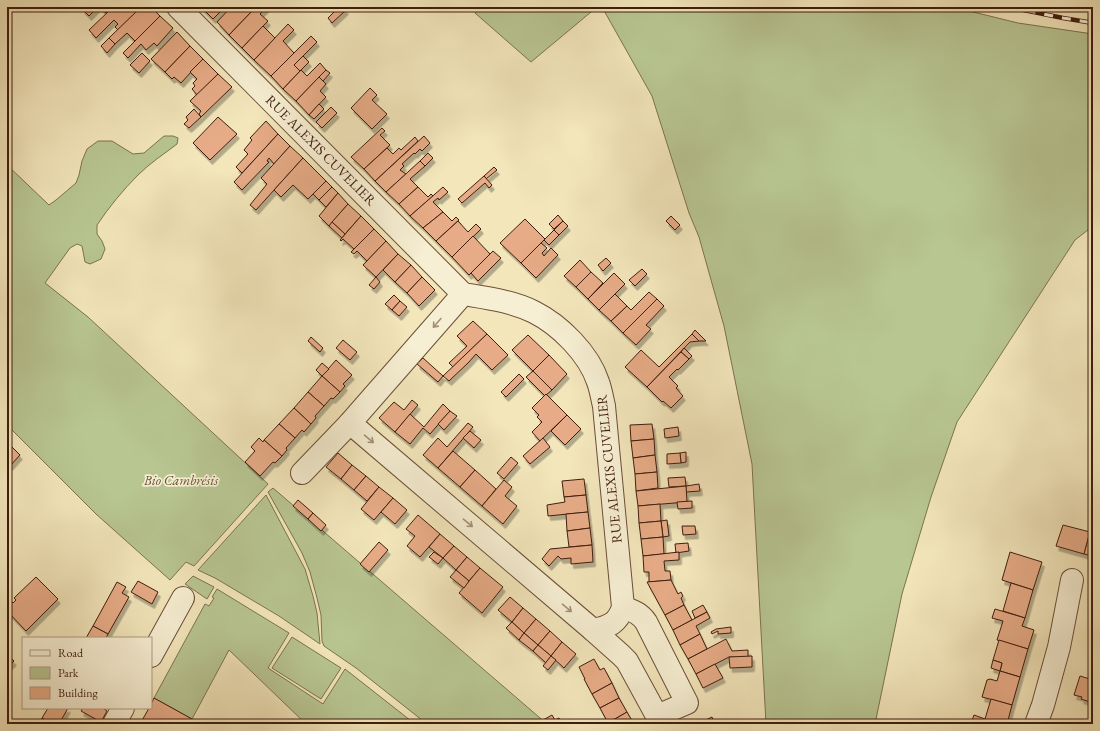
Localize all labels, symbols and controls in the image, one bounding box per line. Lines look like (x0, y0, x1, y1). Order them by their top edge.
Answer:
street label: RUE ALEXIS CUVELIER (262, 91, 381, 210)
one-way arrow (433, 318, 442, 328)
street label: RUE ALEXIS CUVELIER (592, 393, 626, 544)
one-way arrow (364, 435, 375, 444)
park label: Bio Cambrésis (143, 471, 218, 489)
one-way arrow (463, 519, 474, 528)
one-way arrow (562, 603, 573, 612)
legend (22, 637, 152, 709)
text: Road (58, 645, 84, 661)
text: Park (58, 665, 79, 681)
text: Building (58, 685, 99, 701)

